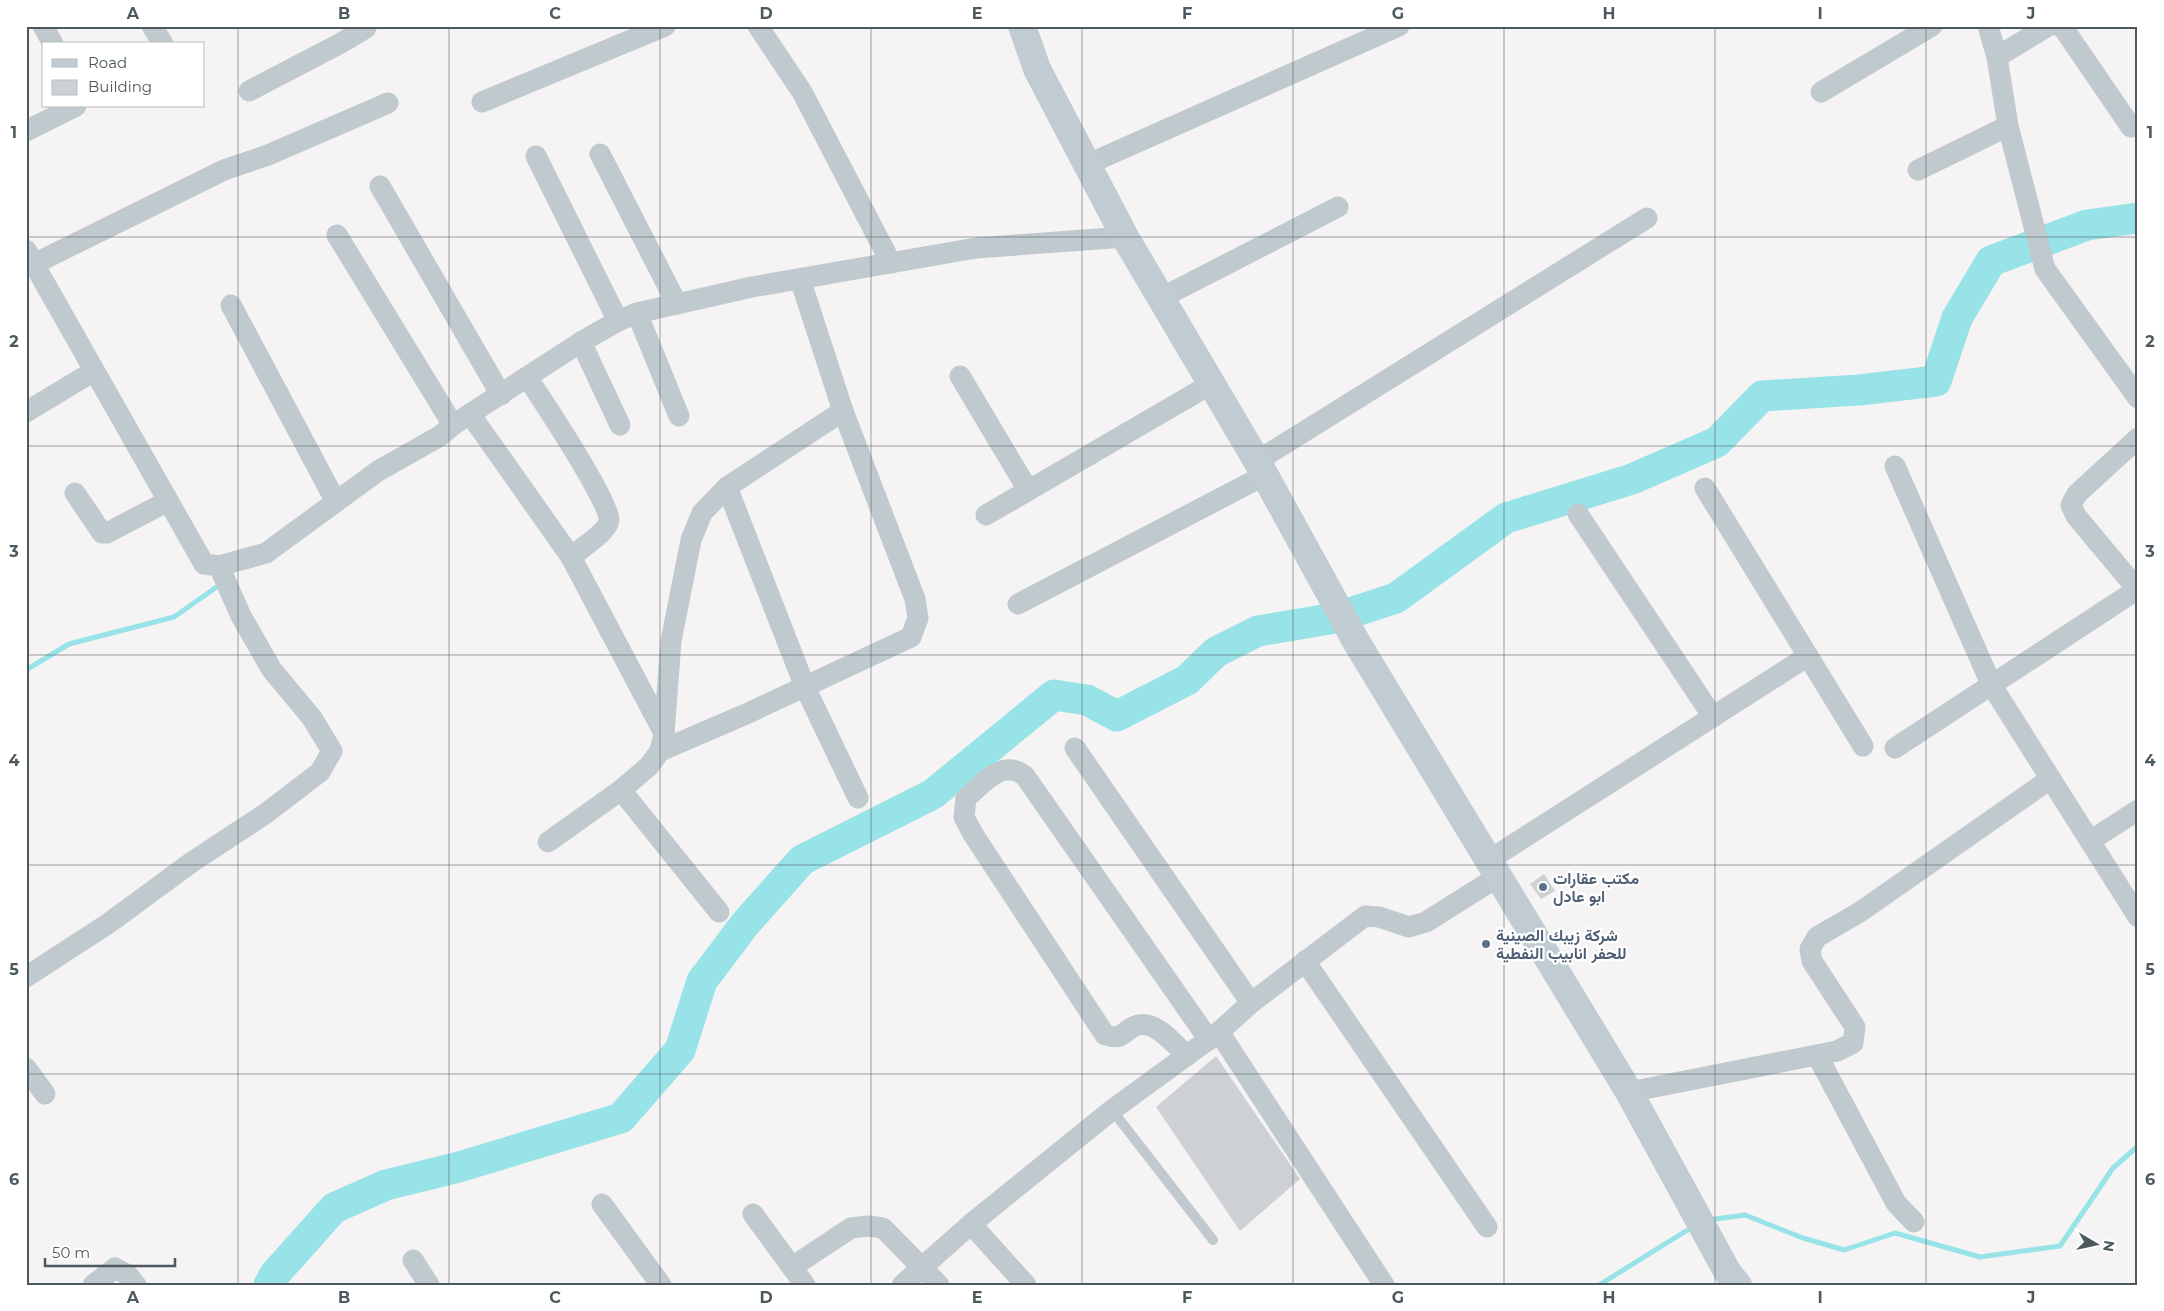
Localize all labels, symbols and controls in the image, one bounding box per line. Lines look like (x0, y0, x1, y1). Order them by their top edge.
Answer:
text: A (126, 4, 140, 23)
text: B (338, 4, 350, 23)
text: C (549, 4, 561, 23)
text: D (759, 4, 773, 23)
text: E (972, 4, 982, 23)
text: F (1182, 4, 1192, 23)
text: G (1392, 4, 1404, 23)
text: H (1603, 4, 1615, 23)
text: I (1817, 4, 1823, 23)
text: J (2026, 4, 2035, 23)
legend (42, 42, 205, 108)
text: Road (88, 53, 127, 72)
text: Building (88, 77, 152, 96)
text: 1 (11, 123, 17, 142)
text: 1 (2147, 123, 2153, 142)
text: 2 (9, 332, 19, 351)
text: 2 (2145, 332, 2155, 351)
text: 3 (8, 542, 19, 561)
text: 3 (2144, 542, 2155, 561)
text: 4 (8, 751, 20, 770)
text: 4 (2144, 751, 2156, 770)
place label: مكتب عقارات ابو عادل (1553, 869, 1639, 907)
marker: مكتب عقارات ابو عادل (1537, 881, 1549, 893)
place label: شركة زيبك الصينية للحفر انابيب النفطية (1496, 926, 1627, 964)
marker: شركة زيبك الصينية للحفر انابيب النفطية (1480, 938, 1492, 950)
text: 5 (9, 960, 19, 979)
text: 5 (2145, 960, 2155, 979)
text: 6 (9, 1170, 19, 1189)
text: 6 (2145, 1170, 2155, 1189)
north arrow (2072, 1218, 2122, 1268)
scale bar (45, 1236, 175, 1268)
text: N (2099, 1239, 2119, 1253)
text: 50 m (52, 1243, 90, 1262)
text: A (126, 1288, 140, 1307)
text: B (338, 1288, 350, 1307)
text: C (549, 1288, 561, 1307)
text: D (759, 1288, 773, 1307)
text: E (972, 1288, 982, 1307)
text: F (1182, 1288, 1192, 1307)
text: G (1392, 1288, 1404, 1307)
text: H (1603, 1288, 1615, 1307)
text: I (1817, 1288, 1823, 1307)
text: J (2026, 1288, 2035, 1307)

